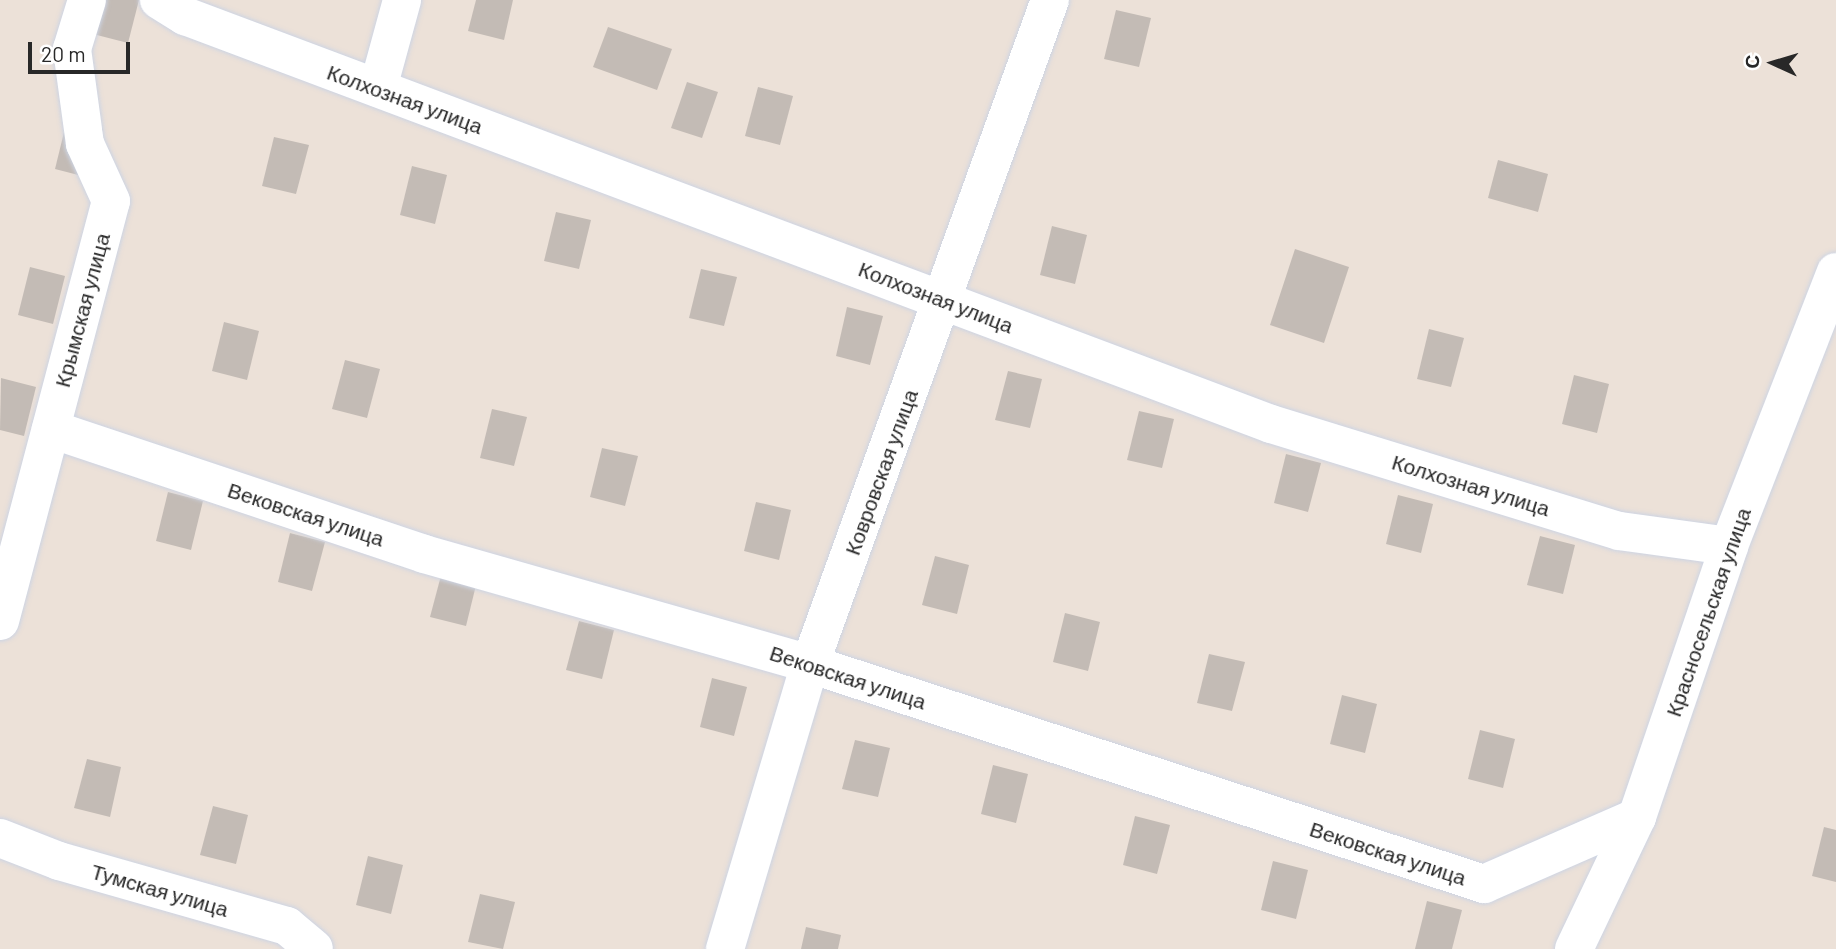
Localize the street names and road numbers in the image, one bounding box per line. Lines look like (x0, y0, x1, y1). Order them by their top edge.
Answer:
street label: Колхозная улица (324, 59, 486, 139)
street label: Крымская улица (49, 230, 115, 390)
street label: Колхозная улица (855, 256, 1017, 338)
street label: Ковровская улица (839, 386, 923, 558)
street label: Колхозная улица (1389, 449, 1553, 521)
street label: Вековская улица (225, 477, 387, 551)
street label: Красносельская улица (1660, 504, 1756, 720)
street label: Вековская улица (767, 640, 929, 714)
street label: Вековская улица (1307, 816, 1469, 890)
street label: Тумская улица (89, 858, 231, 922)

